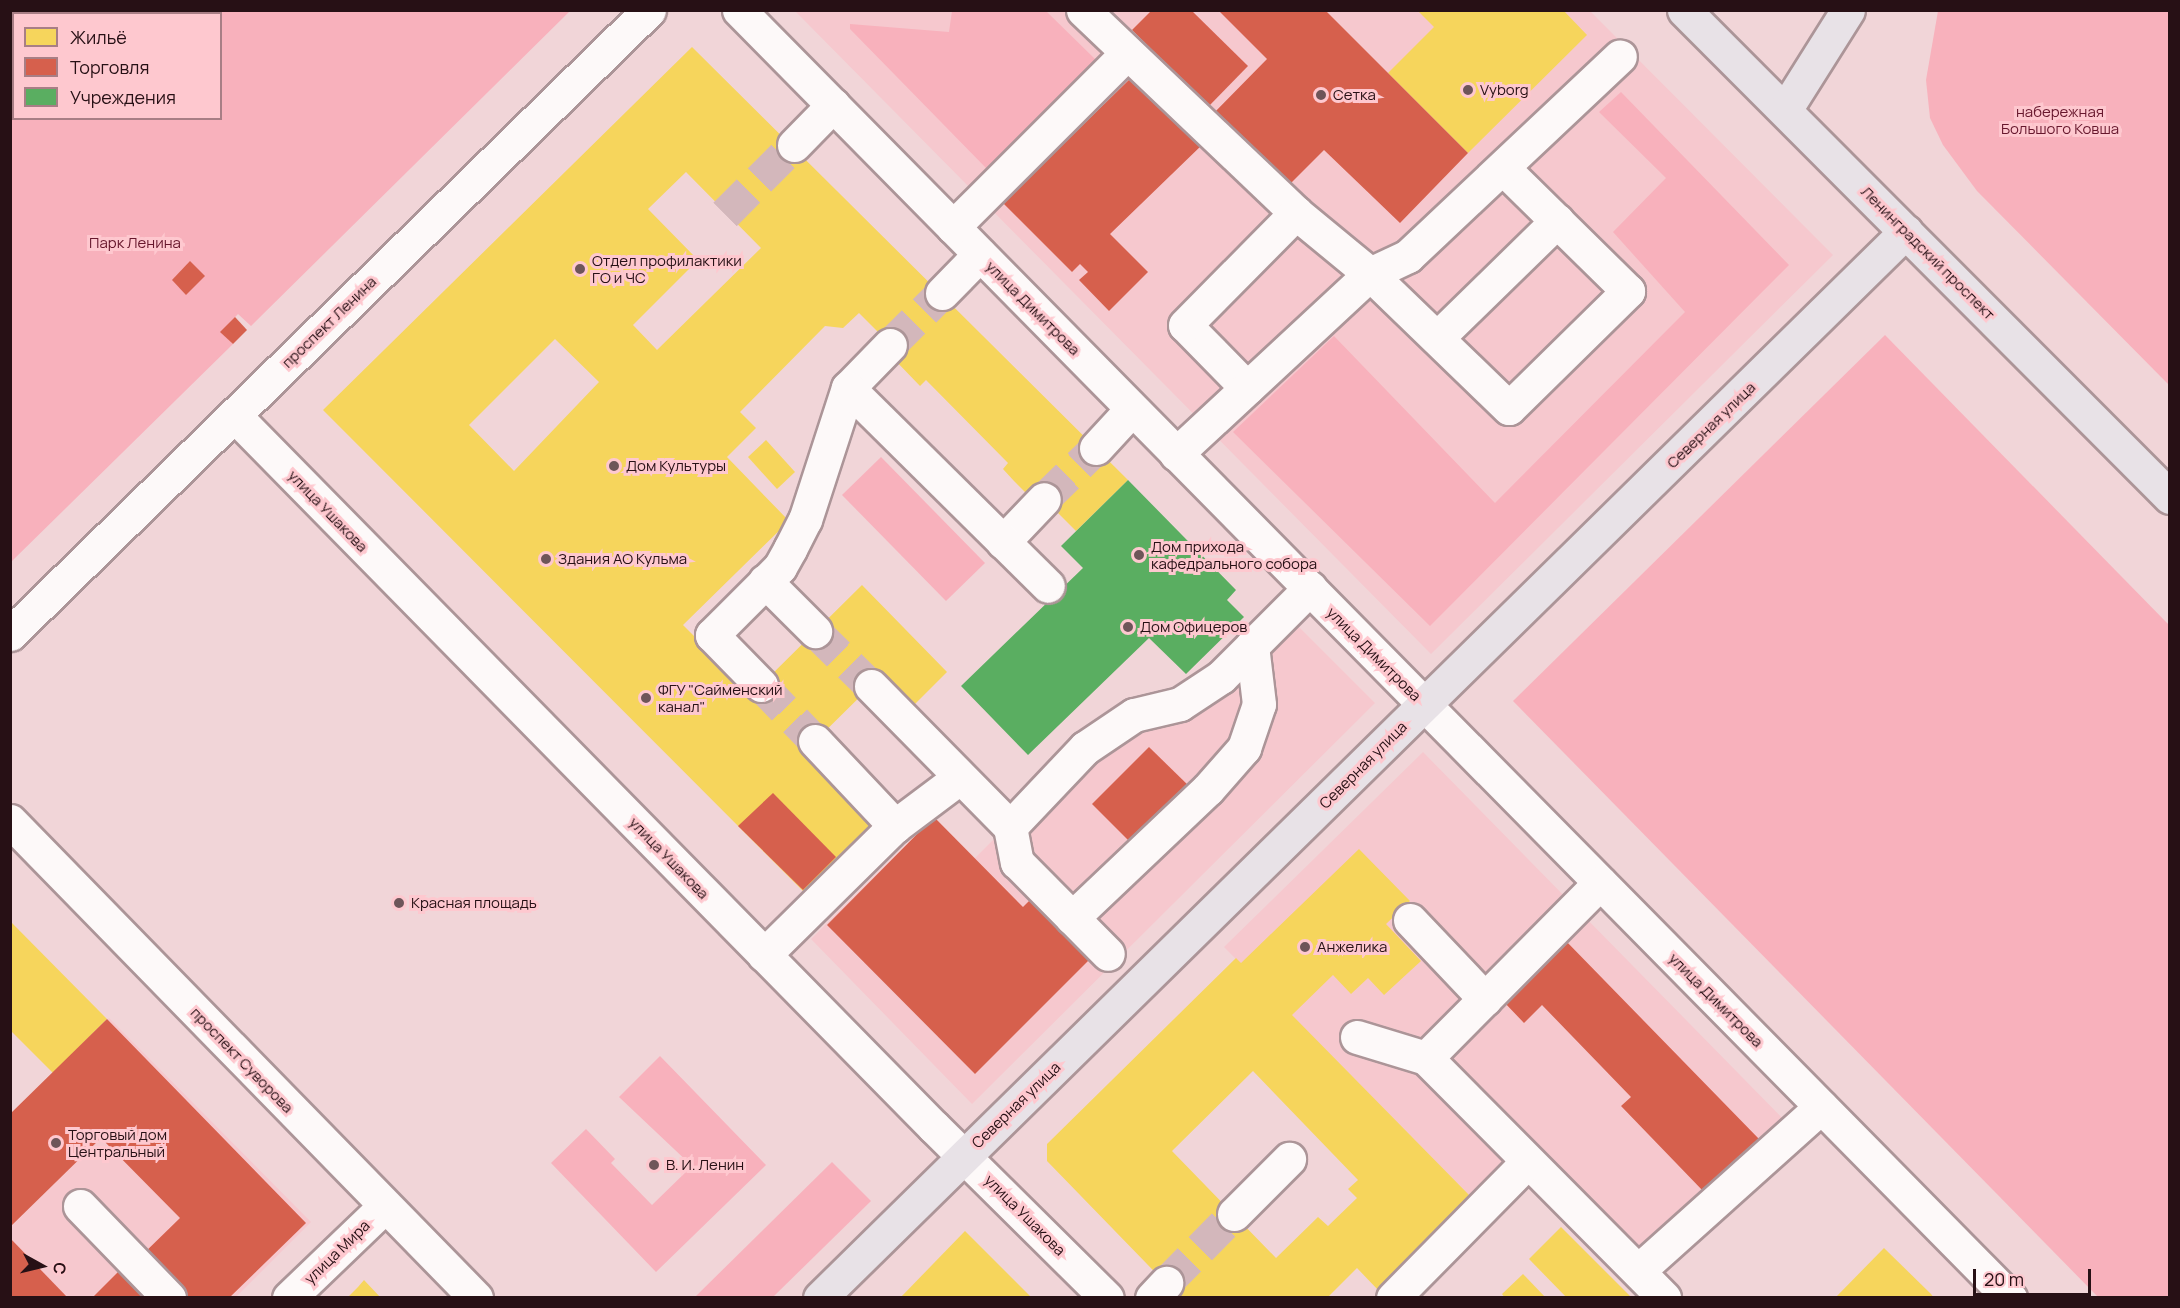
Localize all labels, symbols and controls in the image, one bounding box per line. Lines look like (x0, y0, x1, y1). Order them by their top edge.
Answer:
legend (12, 12, 222, 120)
text: Жильё (70, 25, 127, 49)
text: Торговля (70, 55, 149, 79)
place label: Vyborg (1480, 81, 1529, 99)
marker: Vyborg (1461, 83, 1475, 97)
text: Учреждения (70, 85, 176, 109)
place label: Сетка (1333, 86, 1376, 104)
marker: Сетка (1314, 88, 1328, 102)
park label: набережная Большого Ковша (2001, 102, 2119, 137)
street label: Ленинградский проспект (1857, 182, 1999, 324)
park label: Парк Ленина (89, 234, 181, 252)
place label: Отдел профилактики ГО и ЧС (592, 251, 742, 286)
street label: улица Димитрова (982, 257, 1084, 359)
marker: Отдел профилактики ГО и ЧС (573, 262, 587, 276)
street label: проспект Ленина (278, 273, 380, 371)
street label: Северная улица (1663, 378, 1759, 472)
place label: Дом Культуры (626, 457, 726, 475)
marker: Дом Культуры (607, 459, 621, 473)
street label: улица Ушакова (284, 466, 372, 556)
place label: Дом прихода кафедрального собора (1151, 537, 1317, 572)
marker: Дом прихода кафедрального собора (1132, 548, 1146, 562)
place label: Здания АО Кульма (558, 550, 687, 568)
marker: Здания АО Кульма (539, 552, 553, 566)
street label: улица Димитрова (1323, 603, 1425, 705)
place label: Дом Офицеров (1140, 618, 1247, 636)
marker: Дом Офицеров (1121, 620, 1135, 634)
place label: ФГУ "Сайменский канал" (658, 680, 783, 715)
marker: ФГУ "Сайменский канал" (639, 691, 653, 705)
street label: Северная улица (1316, 718, 1410, 812)
street label: улица Ушакова (625, 813, 713, 903)
place label: Красная площадь (411, 894, 537, 912)
marker: Красная площадь (392, 896, 406, 910)
place label: Анжелика (1317, 938, 1387, 956)
marker: Анжелика (1298, 940, 1312, 954)
street label: улица Димитрова (1665, 949, 1767, 1051)
street label: проспект Суворова (187, 1004, 297, 1116)
street label: Северная улица (968, 1058, 1064, 1152)
place label: Торговый дом Центральный (68, 1125, 167, 1160)
marker: Торговый дом Центральный (49, 1136, 63, 1150)
place label: В. И. Ленин (666, 1156, 744, 1174)
marker: В. И. Ленин (647, 1158, 661, 1172)
street label: улица Ушакова (981, 1171, 1069, 1259)
street label: улица Мира (301, 1216, 373, 1288)
north arrow (12, 1236, 72, 1296)
scale bar (1976, 1257, 2094, 1295)
text: С (48, 1261, 72, 1276)
text: 20 m (1984, 1267, 2024, 1291)

